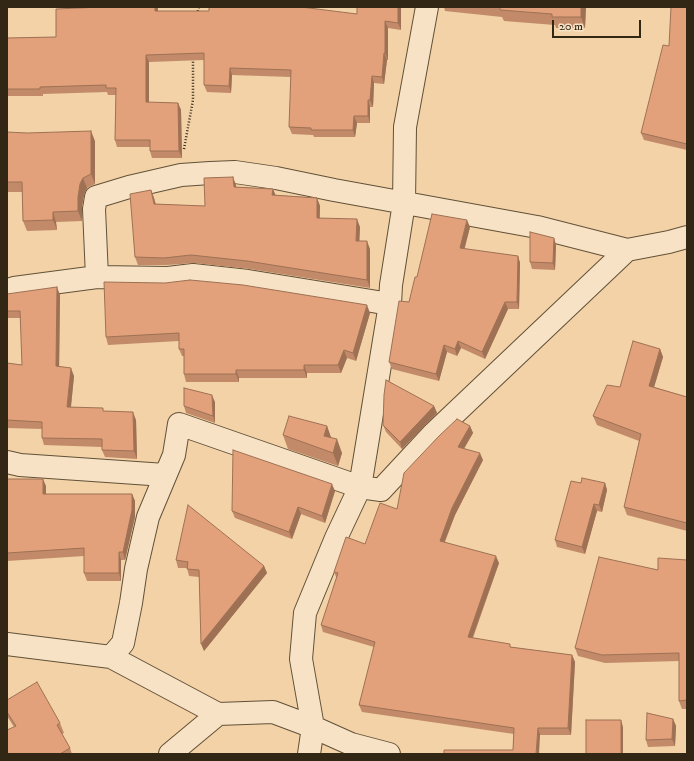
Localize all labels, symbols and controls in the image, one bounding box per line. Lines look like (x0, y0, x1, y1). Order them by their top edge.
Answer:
scale bar (554, 12, 643, 38)
text: 20 m (559, 19, 583, 34)

